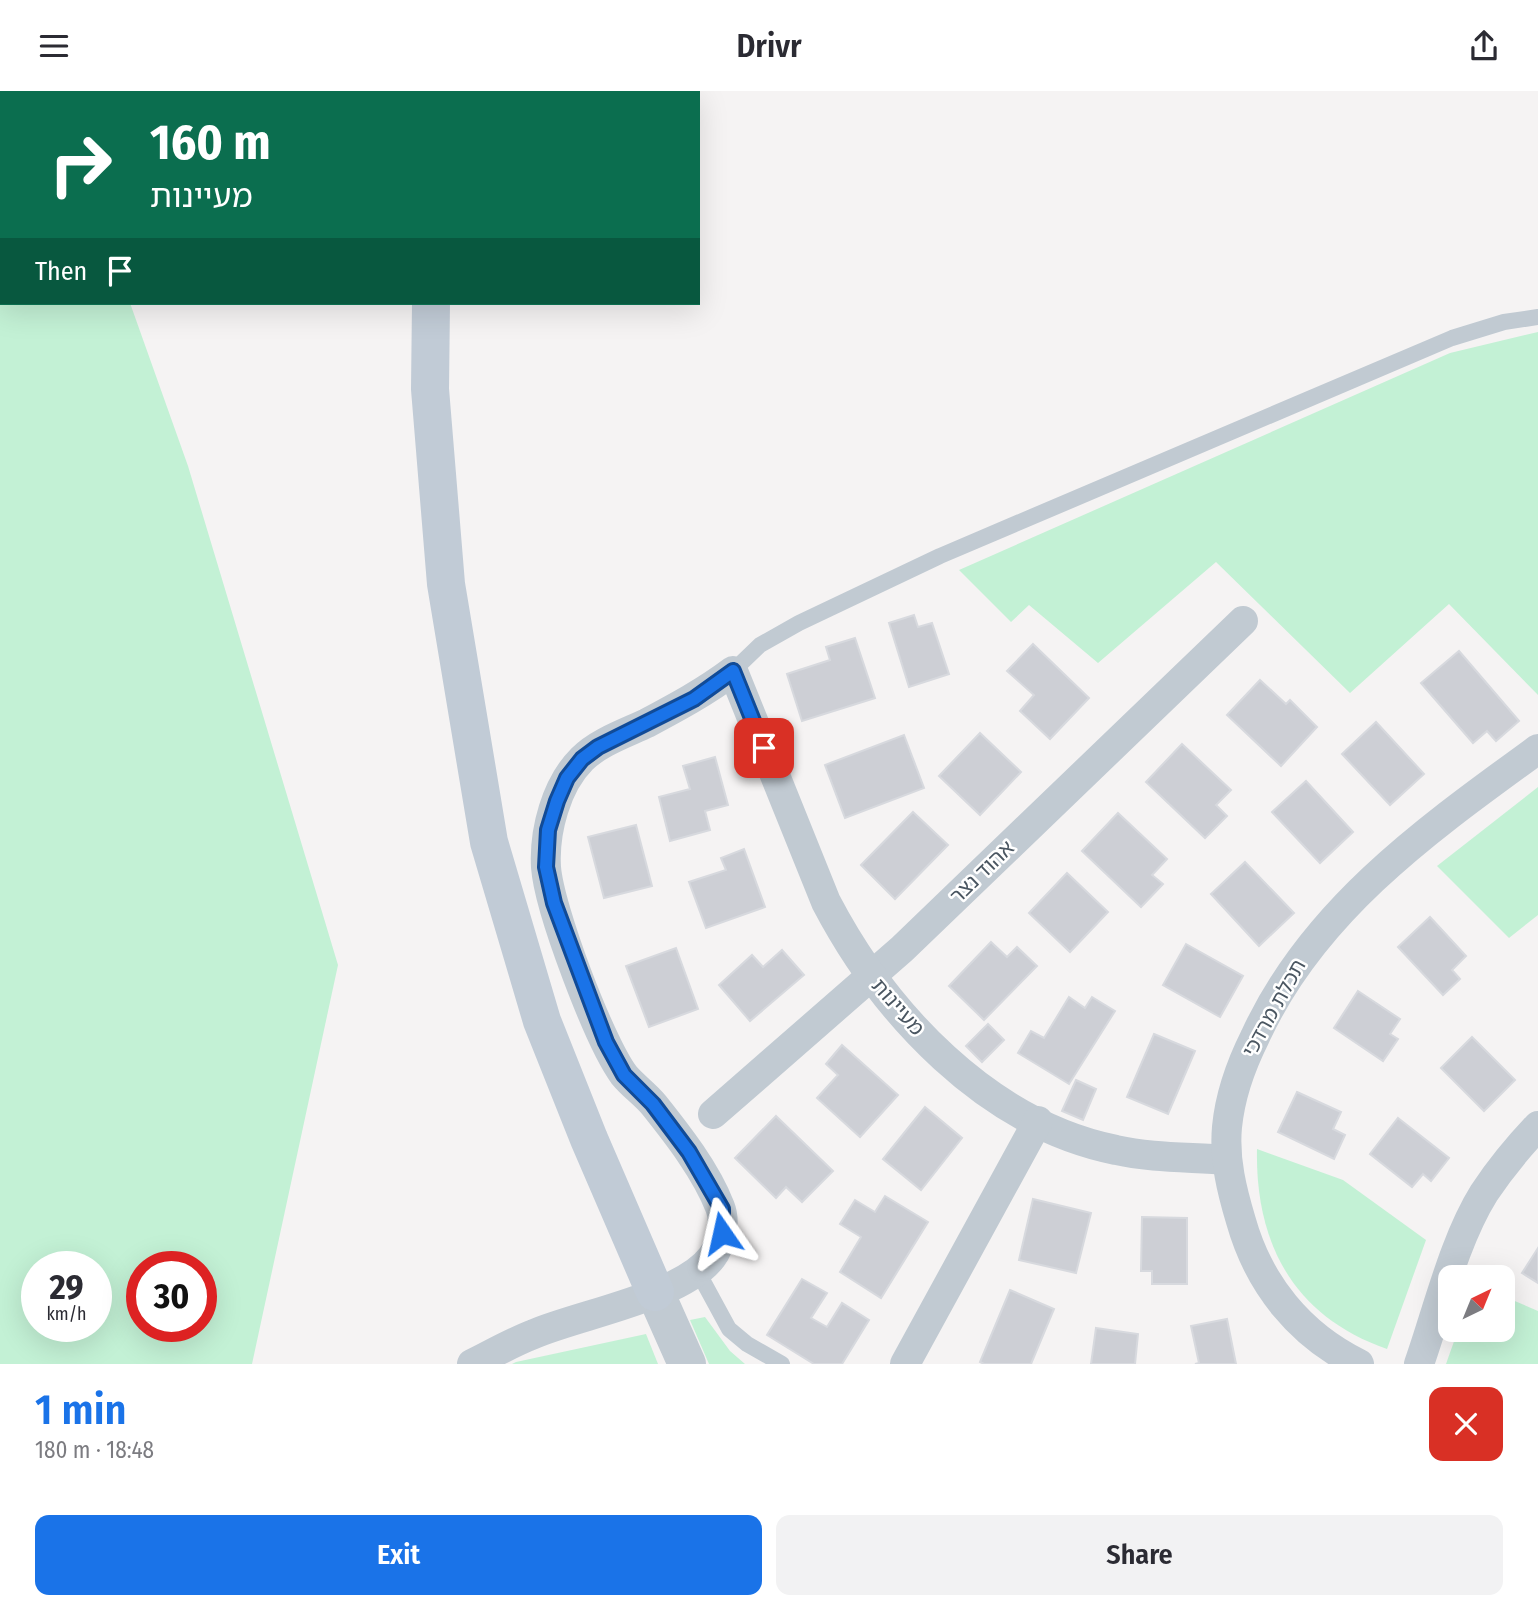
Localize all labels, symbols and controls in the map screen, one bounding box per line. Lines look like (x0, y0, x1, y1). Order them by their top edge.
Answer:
icon: menu (35, 27, 73, 65)
text: Drivr (736, 27, 802, 65)
icon: share (1465, 27, 1503, 65)
text: 160 m (150, 113, 271, 172)
icon: right (35, 119, 126, 210)
text: מעיינות (150, 177, 253, 215)
icon: arrive (101, 252, 139, 290)
text: Then (35, 256, 87, 287)
pin (734, 718, 794, 778)
icon: arrive (745, 729, 783, 767)
street label: אהוד נצר (944, 835, 1020, 909)
street label: תכלת מרדכי (1237, 955, 1311, 1061)
street label: מעיינות (866, 973, 930, 1041)
position arrow (685, 1196, 759, 1270)
speed limit sign: 30 (126, 1251, 217, 1342)
north arrow (1438, 1265, 1516, 1342)
map controls (1438, 1265, 1515, 1342)
text: 29 (49, 1266, 84, 1308)
text: km/h (46, 1303, 87, 1325)
text: 1 min (35, 1385, 126, 1435)
button: close (1429, 1387, 1503, 1461)
text: 180 m · 18:48 (35, 1436, 154, 1464)
button: Exit (35, 1515, 762, 1595)
button: Share (776, 1515, 1503, 1595)

